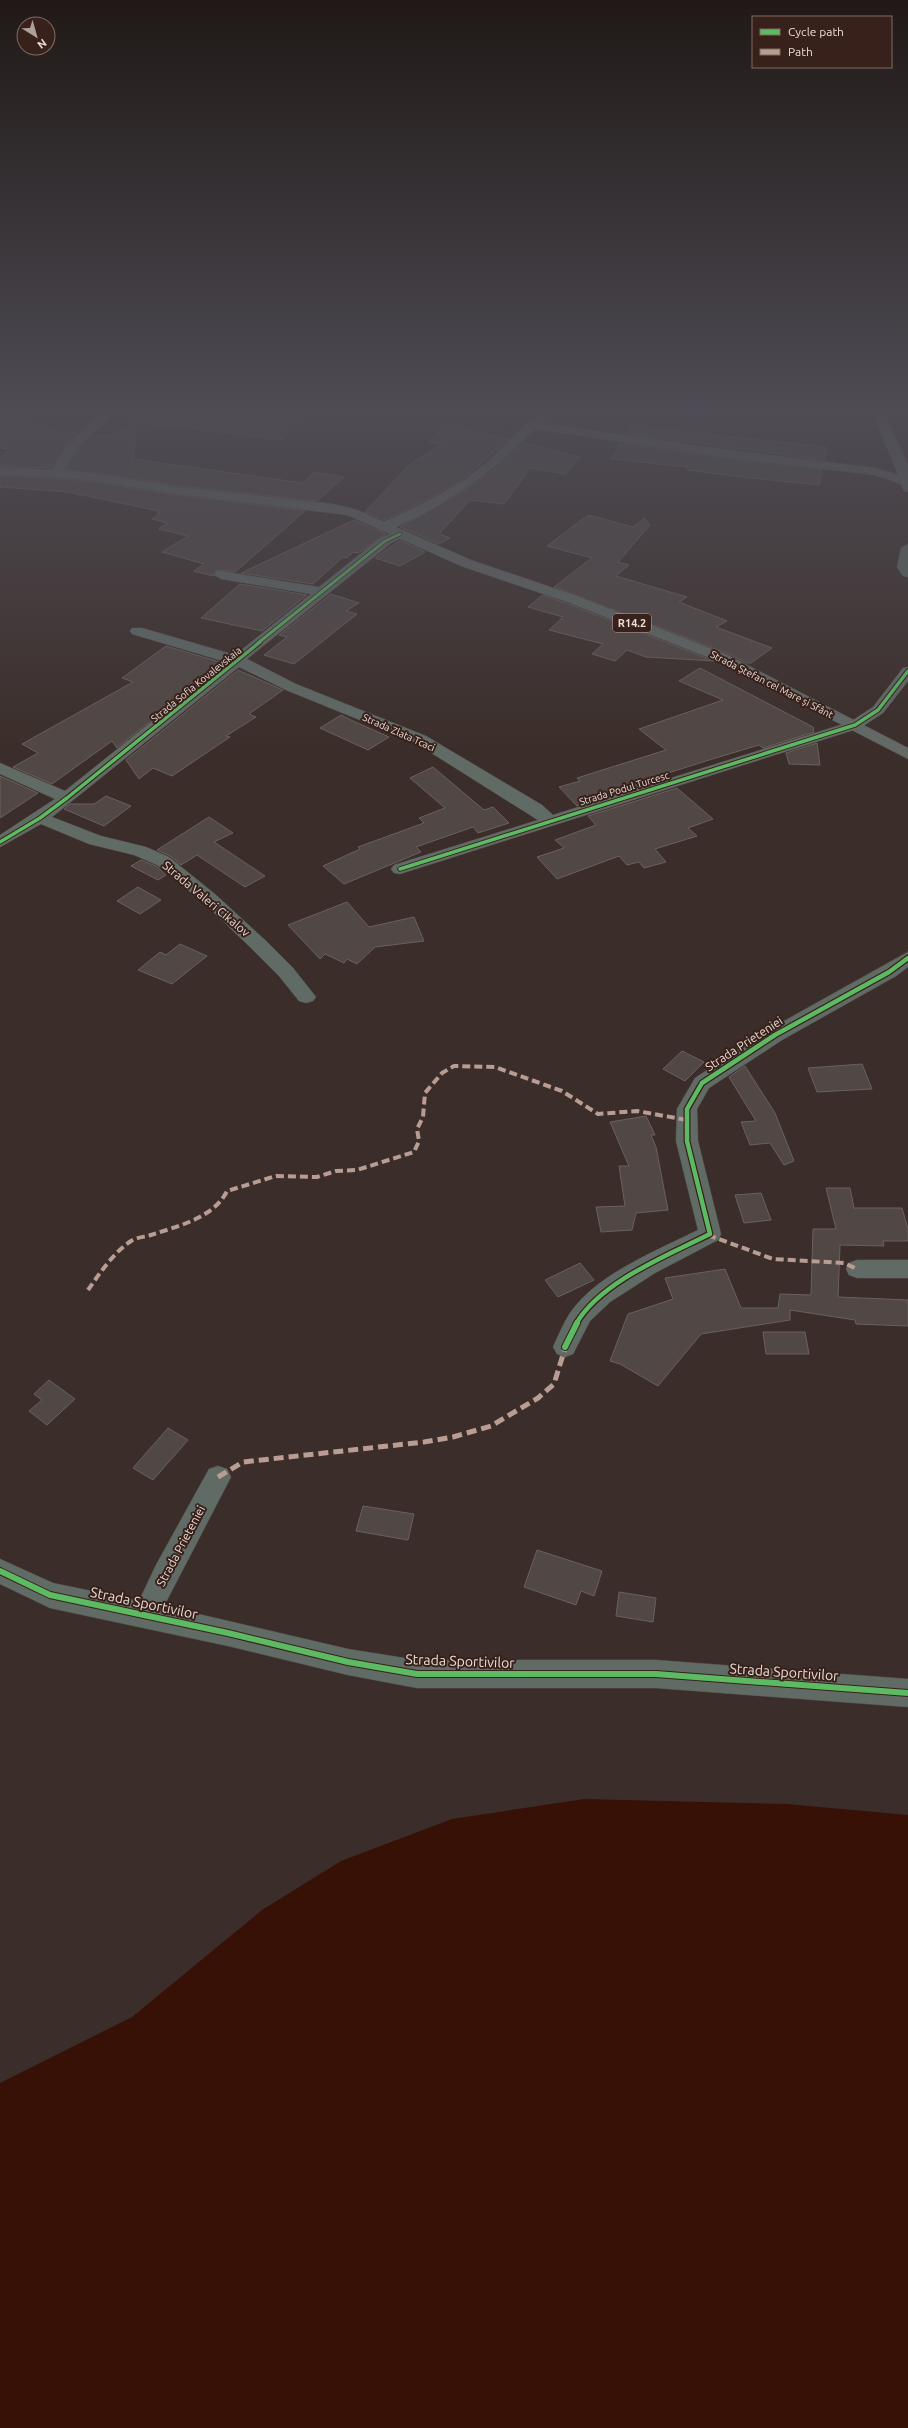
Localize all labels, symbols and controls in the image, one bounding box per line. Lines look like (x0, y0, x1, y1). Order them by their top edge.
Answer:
north arrow (16, 16, 56, 56)
legend (752, 16, 892, 68)
text: Cycle path (788, 25, 844, 38)
text: N (35, 37, 49, 51)
text: Path (788, 45, 813, 58)
road number: R14.2 (613, 614, 651, 632)
street label: Strada Sofia Kovalevskaia (149, 645, 244, 724)
street label: Strada Ștefan cel Mare și Sfânt (709, 649, 835, 720)
street label: Strada Zlata Tcaci (361, 712, 437, 753)
street label: Strada Podul Turcesc (578, 769, 671, 807)
street label: Strada Valeri Cikalov (160, 858, 253, 939)
street label: Strada Prieteniei (703, 1014, 785, 1073)
street label: Strada Prieteniei (154, 1503, 207, 1588)
street label: Strada Sportivilor (89, 1584, 200, 1622)
street label: Strada Sportivilor (405, 1651, 516, 1671)
street label: Strada Sportivilor (729, 1660, 840, 1684)

